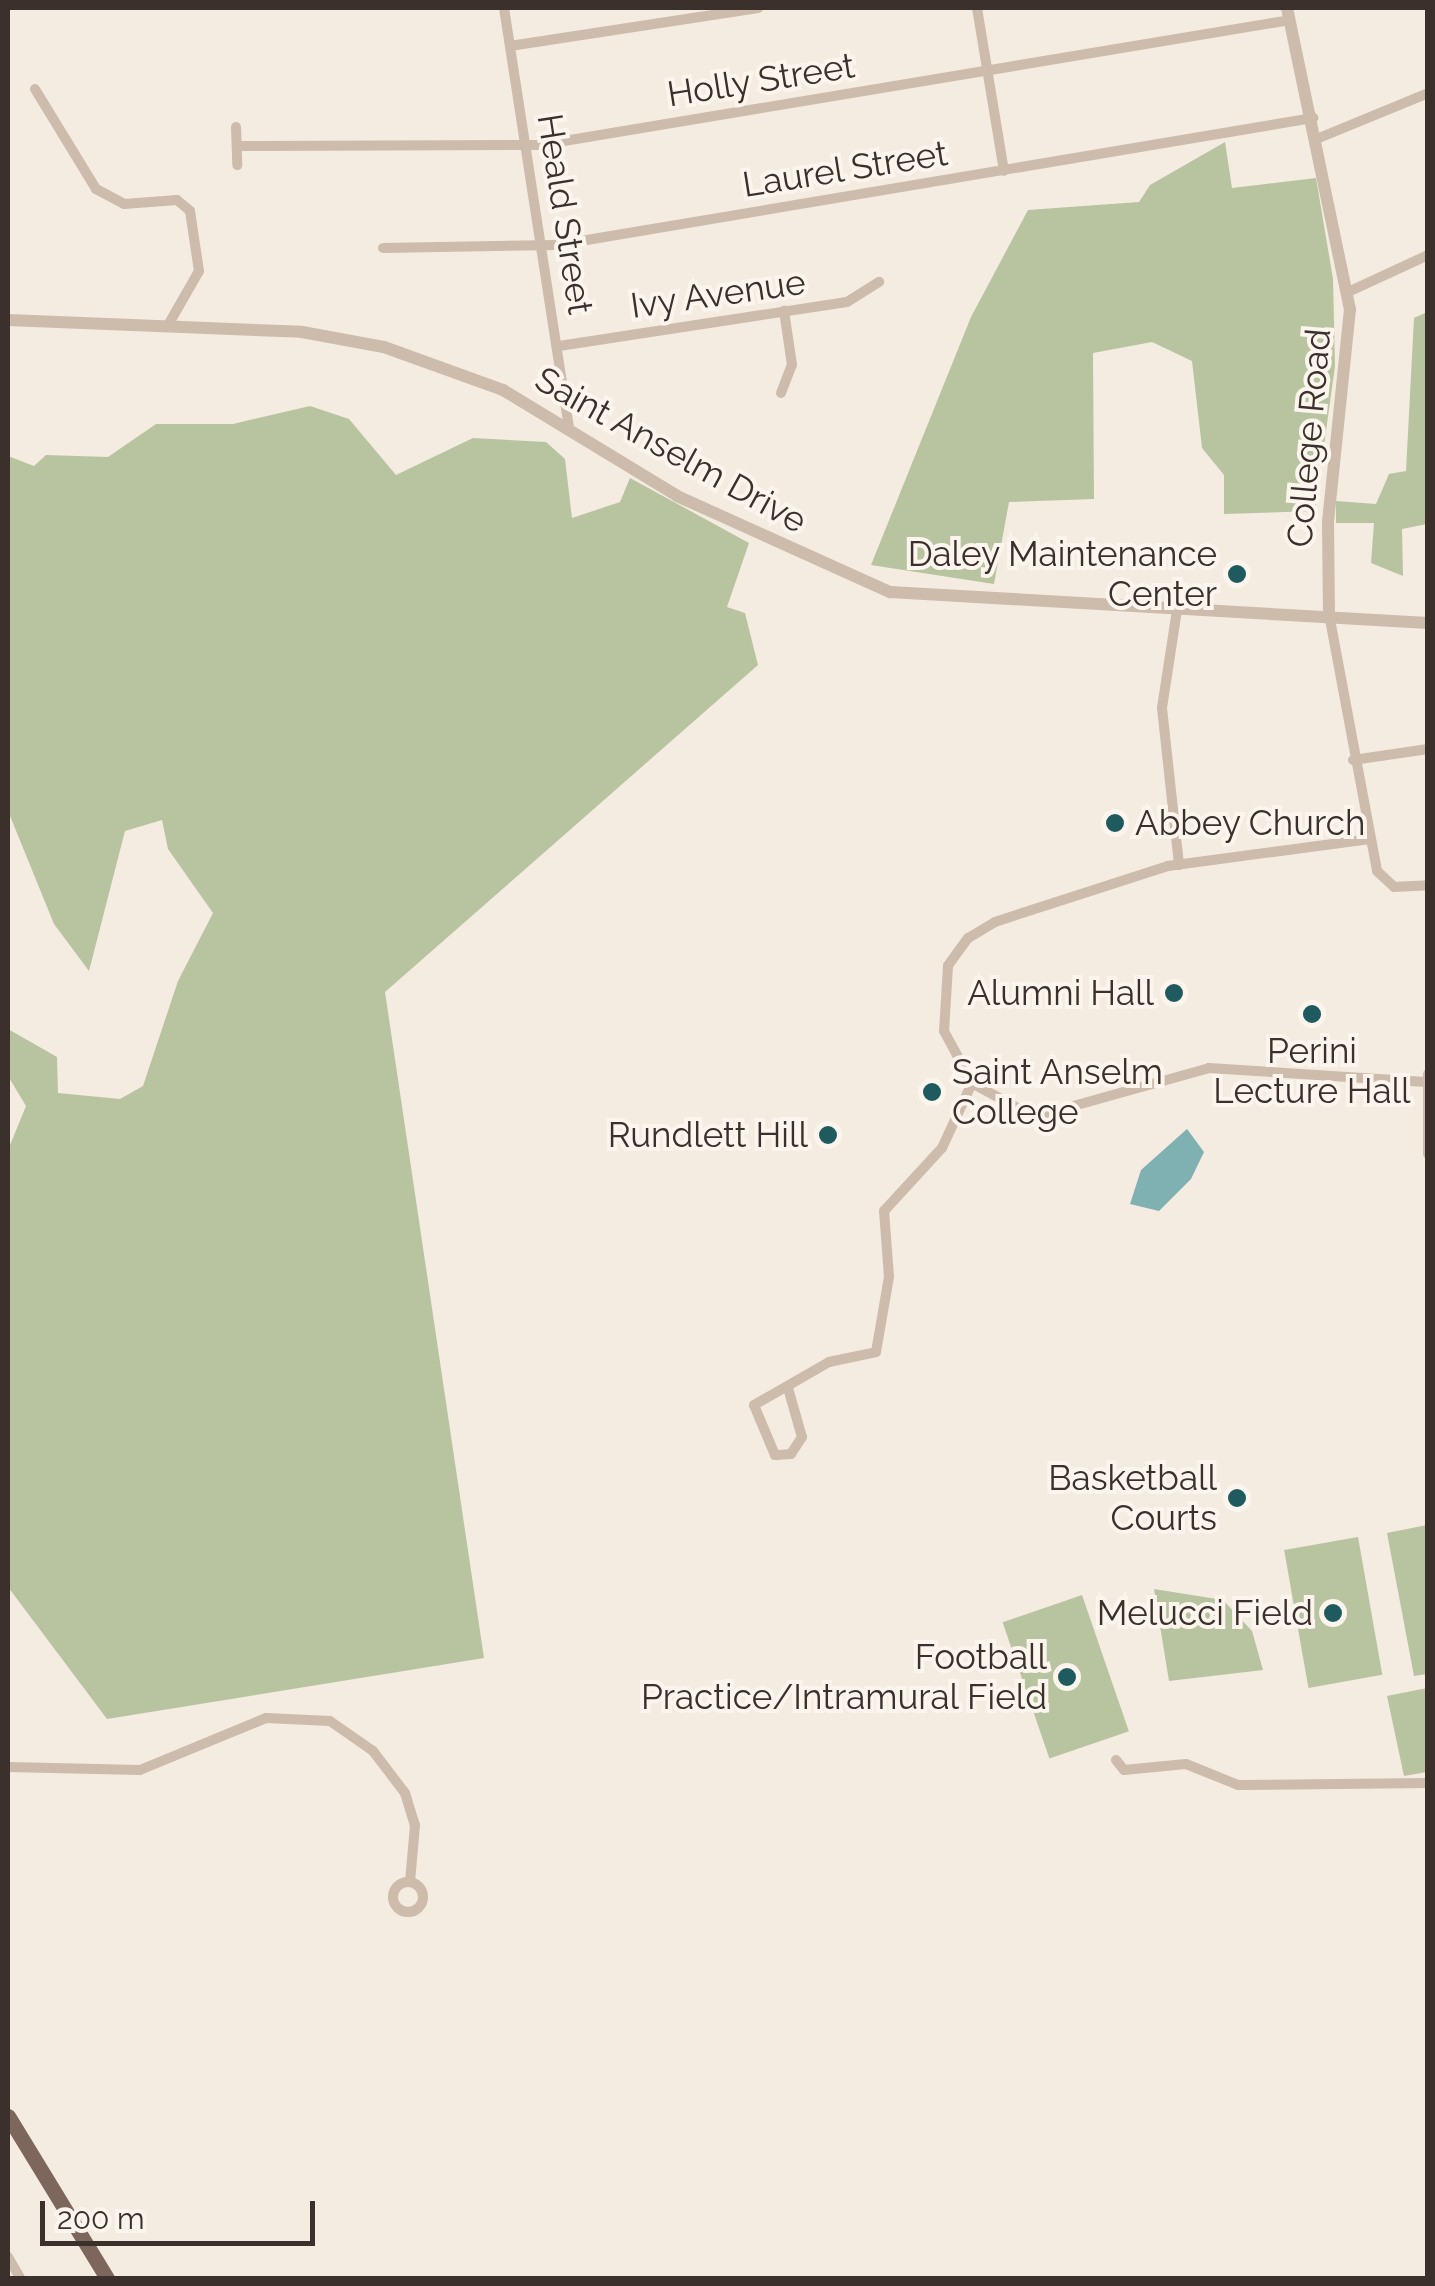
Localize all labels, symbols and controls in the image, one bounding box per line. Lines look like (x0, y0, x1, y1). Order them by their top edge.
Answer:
street label: Holly Street (664, 44, 858, 116)
street label: Heald Street (528, 111, 602, 317)
street label: Laurel Street (739, 132, 951, 206)
street label: Ivy Avenue (627, 261, 809, 327)
street label: College Road (1279, 327, 1339, 549)
street label: Saint Anselm Drive (528, 358, 814, 542)
place label: Daley Maintenance Center (907, 533, 1217, 615)
marker: Daley Maintenance Center (1226, 563, 1248, 585)
place label: Abbey Church (1135, 802, 1366, 844)
marker: Abbey Church (1104, 812, 1126, 834)
place label: Alumni Hall (967, 972, 1154, 1014)
marker: Alumni Hall (1163, 982, 1185, 1004)
marker: Perini Lecture Hall (1301, 1003, 1323, 1025)
place label: Perini Lecture Hall (1213, 1030, 1411, 1112)
place label: Saint Anselm College (952, 1051, 1164, 1133)
marker: Saint Anselm College (921, 1081, 943, 1103)
place label: Rundlett Hill (608, 1114, 808, 1156)
marker: Rundlett Hill (817, 1124, 839, 1146)
place label: Basketball Courts (1048, 1457, 1217, 1539)
marker: Basketball Courts (1226, 1487, 1248, 1509)
place label: Melucci Field (1097, 1592, 1313, 1634)
marker: Melucci Field (1322, 1602, 1344, 1624)
place label: Football Practice/Intramural Field (640, 1636, 1047, 1718)
marker: Football Practice/Intramural Field (1056, 1666, 1078, 1688)
scale bar (45, 2181, 320, 2243)
text: 200 m (57, 2201, 145, 2236)

